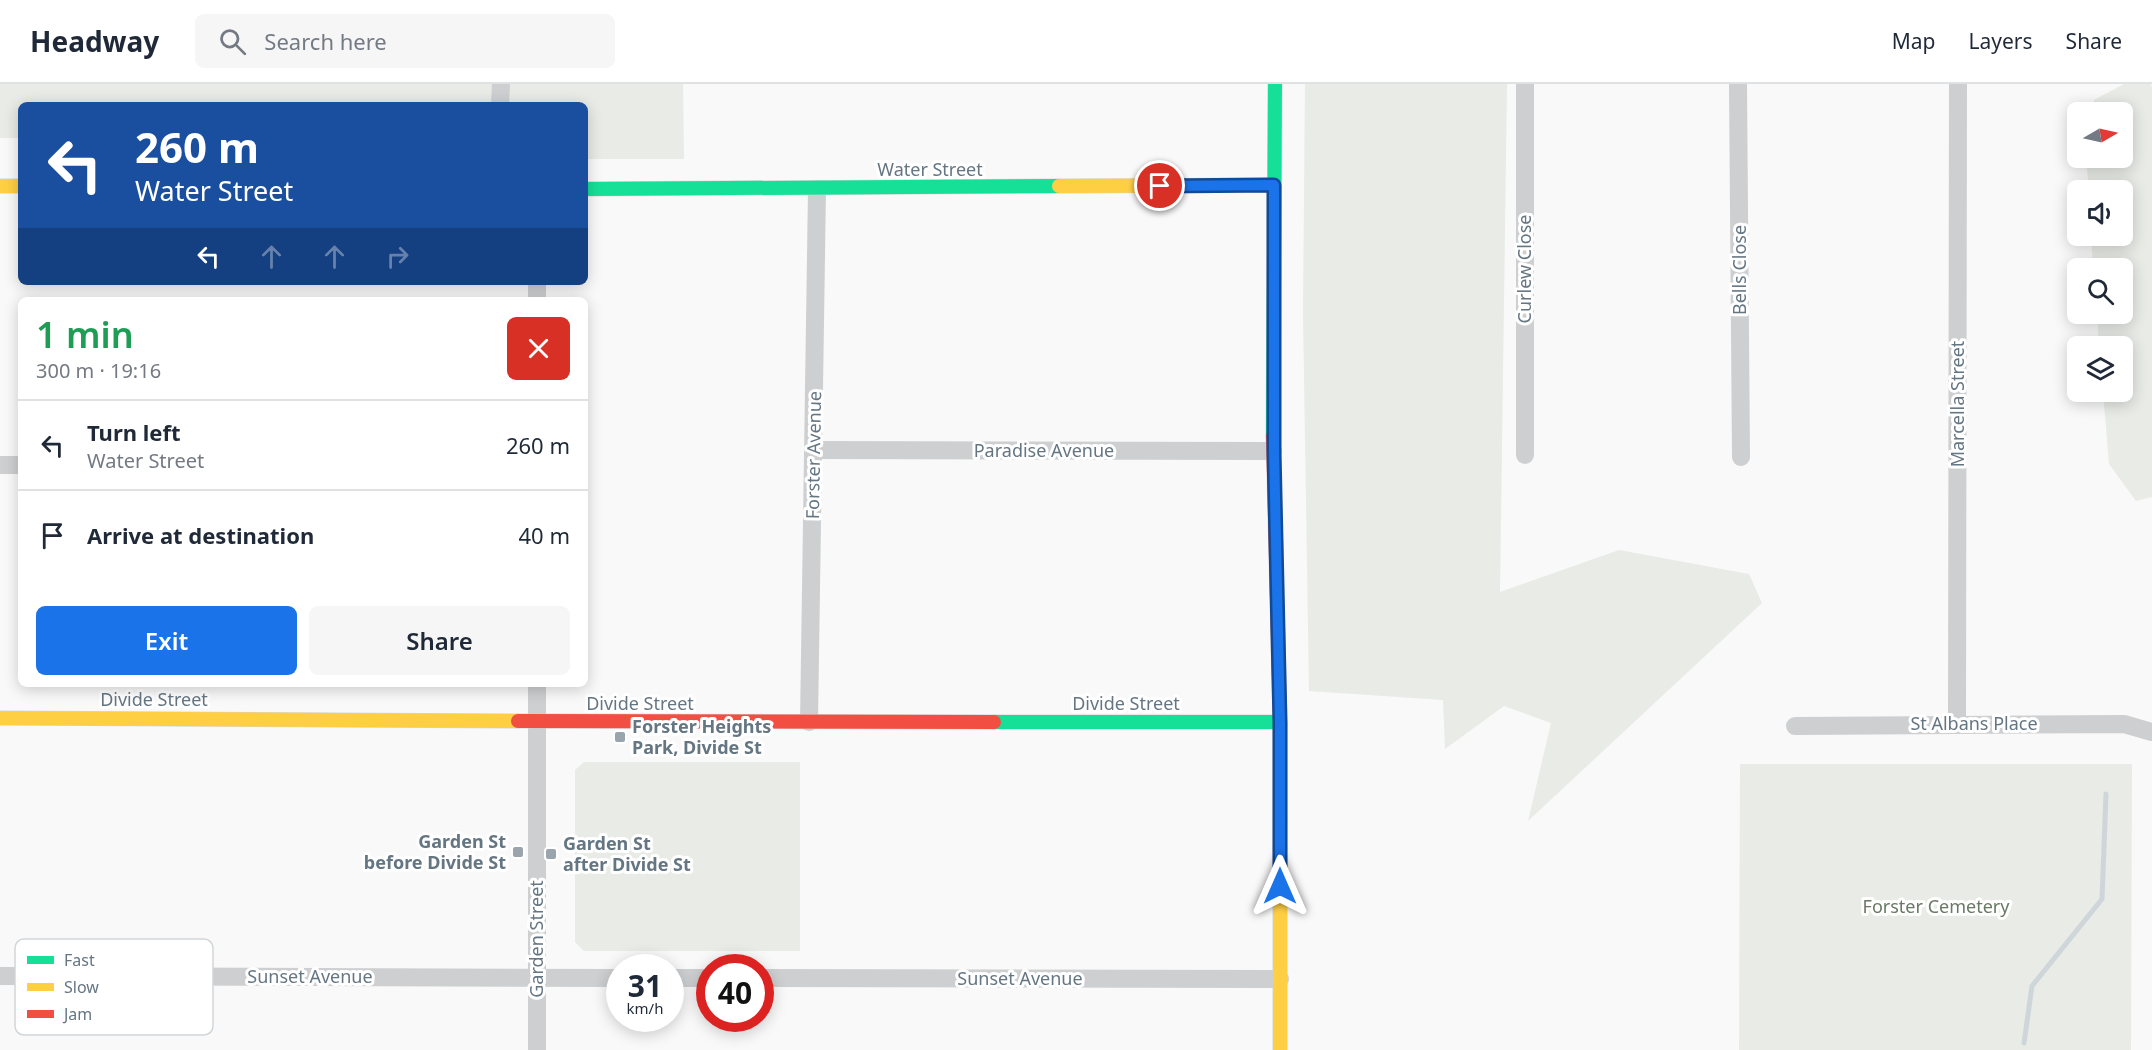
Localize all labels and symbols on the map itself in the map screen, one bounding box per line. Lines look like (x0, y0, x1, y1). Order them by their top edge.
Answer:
north arrow (2067, 102, 2133, 168)
street label: Water Street (877, 157, 983, 181)
pin (1134, 160, 1185, 211)
street label: Curlew Close (1512, 215, 1536, 323)
street label: Bells Close (1727, 225, 1751, 315)
street label: Marcella Street (1945, 340, 1969, 467)
street label: Forster Avenue (800, 391, 826, 519)
street label: Paradise Avenue (974, 438, 1114, 462)
street label: Divide Street (100, 687, 208, 711)
street label: Divide Street (586, 691, 694, 715)
street label: Divide Street (1072, 691, 1180, 715)
street label: St Albans Place (1910, 711, 2038, 735)
place label: Forster Heights Park, Divide St (632, 714, 771, 759)
marker: Forster Heights Park, Divide St (613, 730, 627, 744)
place label: Garden St before Divide St (364, 829, 506, 874)
place label: Garden St after Divide St (563, 831, 691, 876)
marker: Garden St before Divide St (511, 845, 525, 859)
marker: Garden St after Divide St (544, 847, 558, 861)
position arrow (1248, 854, 1312, 918)
street label: Garden Street (524, 880, 548, 998)
park label: Forster Cemetery (1863, 894, 2010, 918)
legend (15, 939, 213, 1035)
text: Fast (64, 949, 95, 971)
speed limit sign: 40 (696, 954, 774, 1032)
street label: Sunset Avenue (247, 964, 373, 988)
street label: Sunset Avenue (957, 966, 1083, 990)
text: Slow (64, 976, 99, 998)
text: Jam (62, 1003, 92, 1025)

